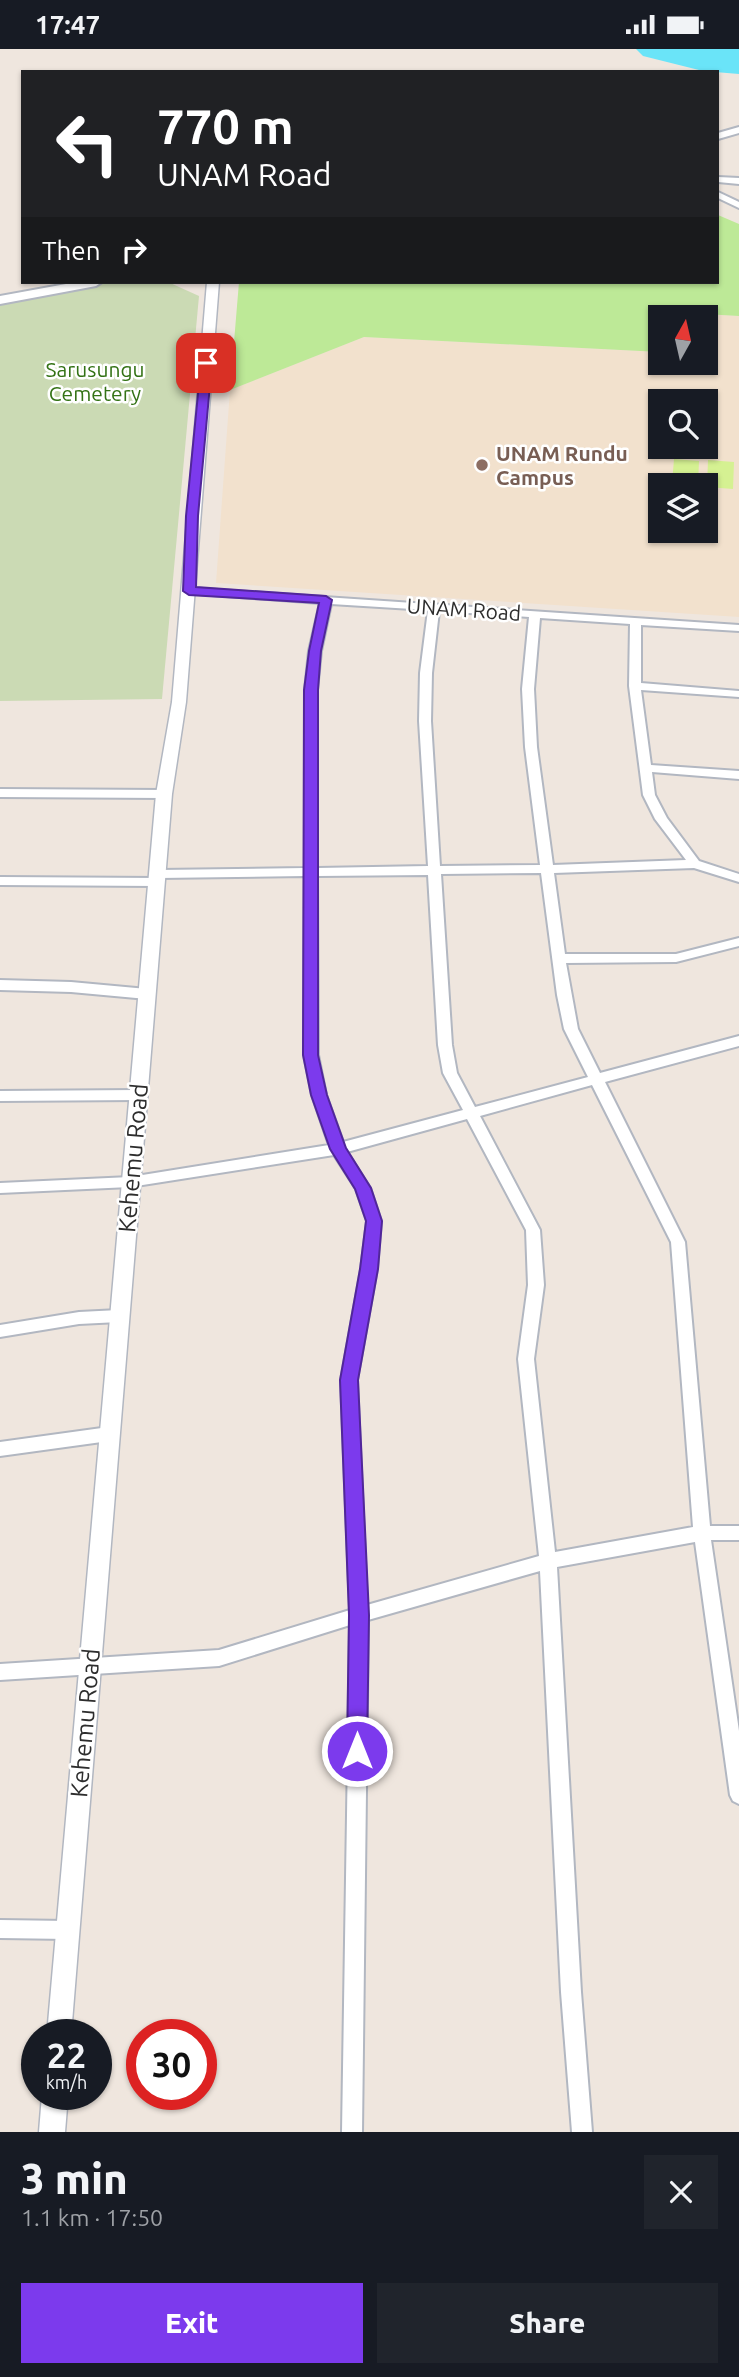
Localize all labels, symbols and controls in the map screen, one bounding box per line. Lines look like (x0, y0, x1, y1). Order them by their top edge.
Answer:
text: 17:47 (35, 10, 100, 39)
icon: left (42, 98, 133, 189)
text: 770 m (157, 98, 294, 153)
text: UNAM Road (157, 156, 331, 192)
icon: right (115, 231, 153, 269)
text: Then (42, 236, 101, 265)
north arrow (648, 305, 718, 375)
map controls (648, 305, 718, 543)
pin (176, 333, 236, 393)
icon: arrive (187, 344, 225, 382)
park label: Sarusungu Cemetery (46, 357, 144, 405)
button: search (648, 389, 718, 459)
place label: UNAM Rundu Campus (496, 441, 628, 489)
marker: UNAM Rundu Campus (474, 457, 490, 473)
button: layers (648, 473, 718, 543)
street label: UNAM Road (406, 593, 522, 625)
street label: Kehemu Road (113, 1082, 153, 1234)
street label: Kehemu Road (65, 1647, 105, 1799)
position arrow (320, 1714, 394, 1788)
speed limit sign: 30 (126, 2019, 217, 2110)
text: 22 (47, 2035, 86, 2075)
text: km/h (46, 2072, 87, 2092)
text: 3 min (21, 2155, 128, 2202)
button: close (644, 2155, 718, 2229)
text: 1.1 km · 17:50 (21, 2205, 163, 2230)
button: Exit (21, 2283, 363, 2363)
button: Share (377, 2283, 718, 2363)

